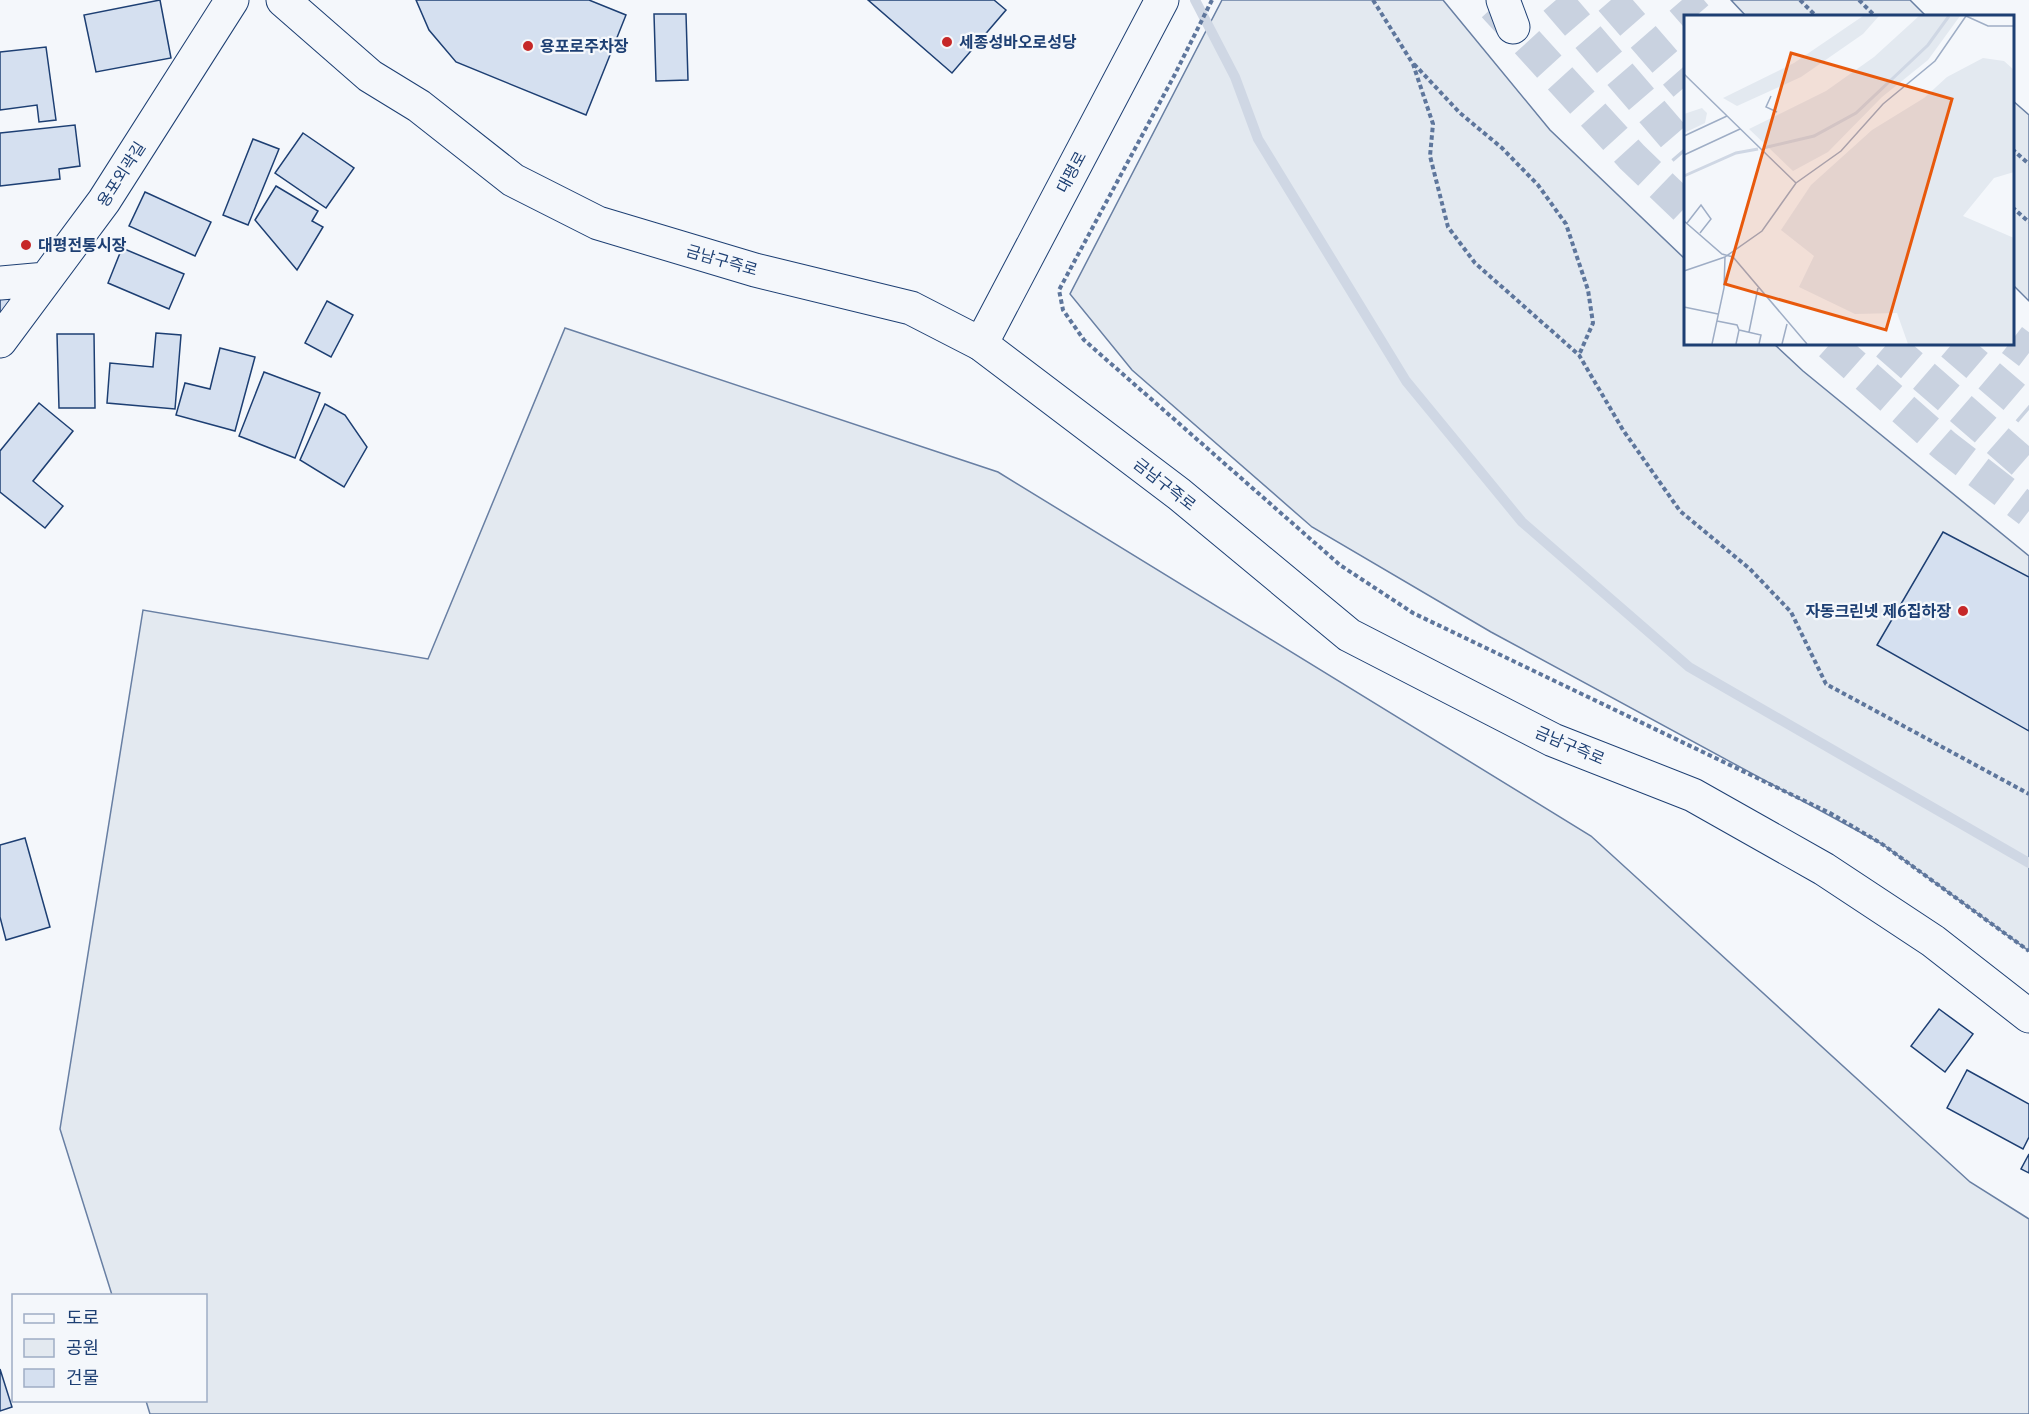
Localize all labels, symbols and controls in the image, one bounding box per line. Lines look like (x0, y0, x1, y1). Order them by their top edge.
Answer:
inset map (1684, 15, 2014, 345)
place label: 세종성바오로성당 (959, 32, 1077, 52)
marker: 세종성바오로성당 (940, 35, 954, 49)
place label: 용포로주차장 (540, 36, 629, 56)
marker: 용포로주차장 (521, 39, 535, 53)
street label: 용포외곽길 (93, 138, 149, 210)
street label: 대평로 (1052, 148, 1090, 196)
place label: 대평전통시장 (38, 235, 127, 255)
marker: 대평전통시장 (19, 238, 33, 252)
street label: 금남구즉로 (684, 240, 760, 280)
street label: 금남구즉로 (1130, 453, 1200, 515)
place label: 자동크린넷 제6집하장 (1805, 601, 1951, 621)
marker: 자동크린넷 제6집하장 (1956, 604, 1970, 618)
street label: 금남구즉로 (1532, 721, 1608, 769)
legend (12, 1294, 207, 1402)
text: 도로 (66, 1306, 99, 1329)
text: 공원 (66, 1336, 99, 1359)
text: 건물 (66, 1366, 99, 1389)

